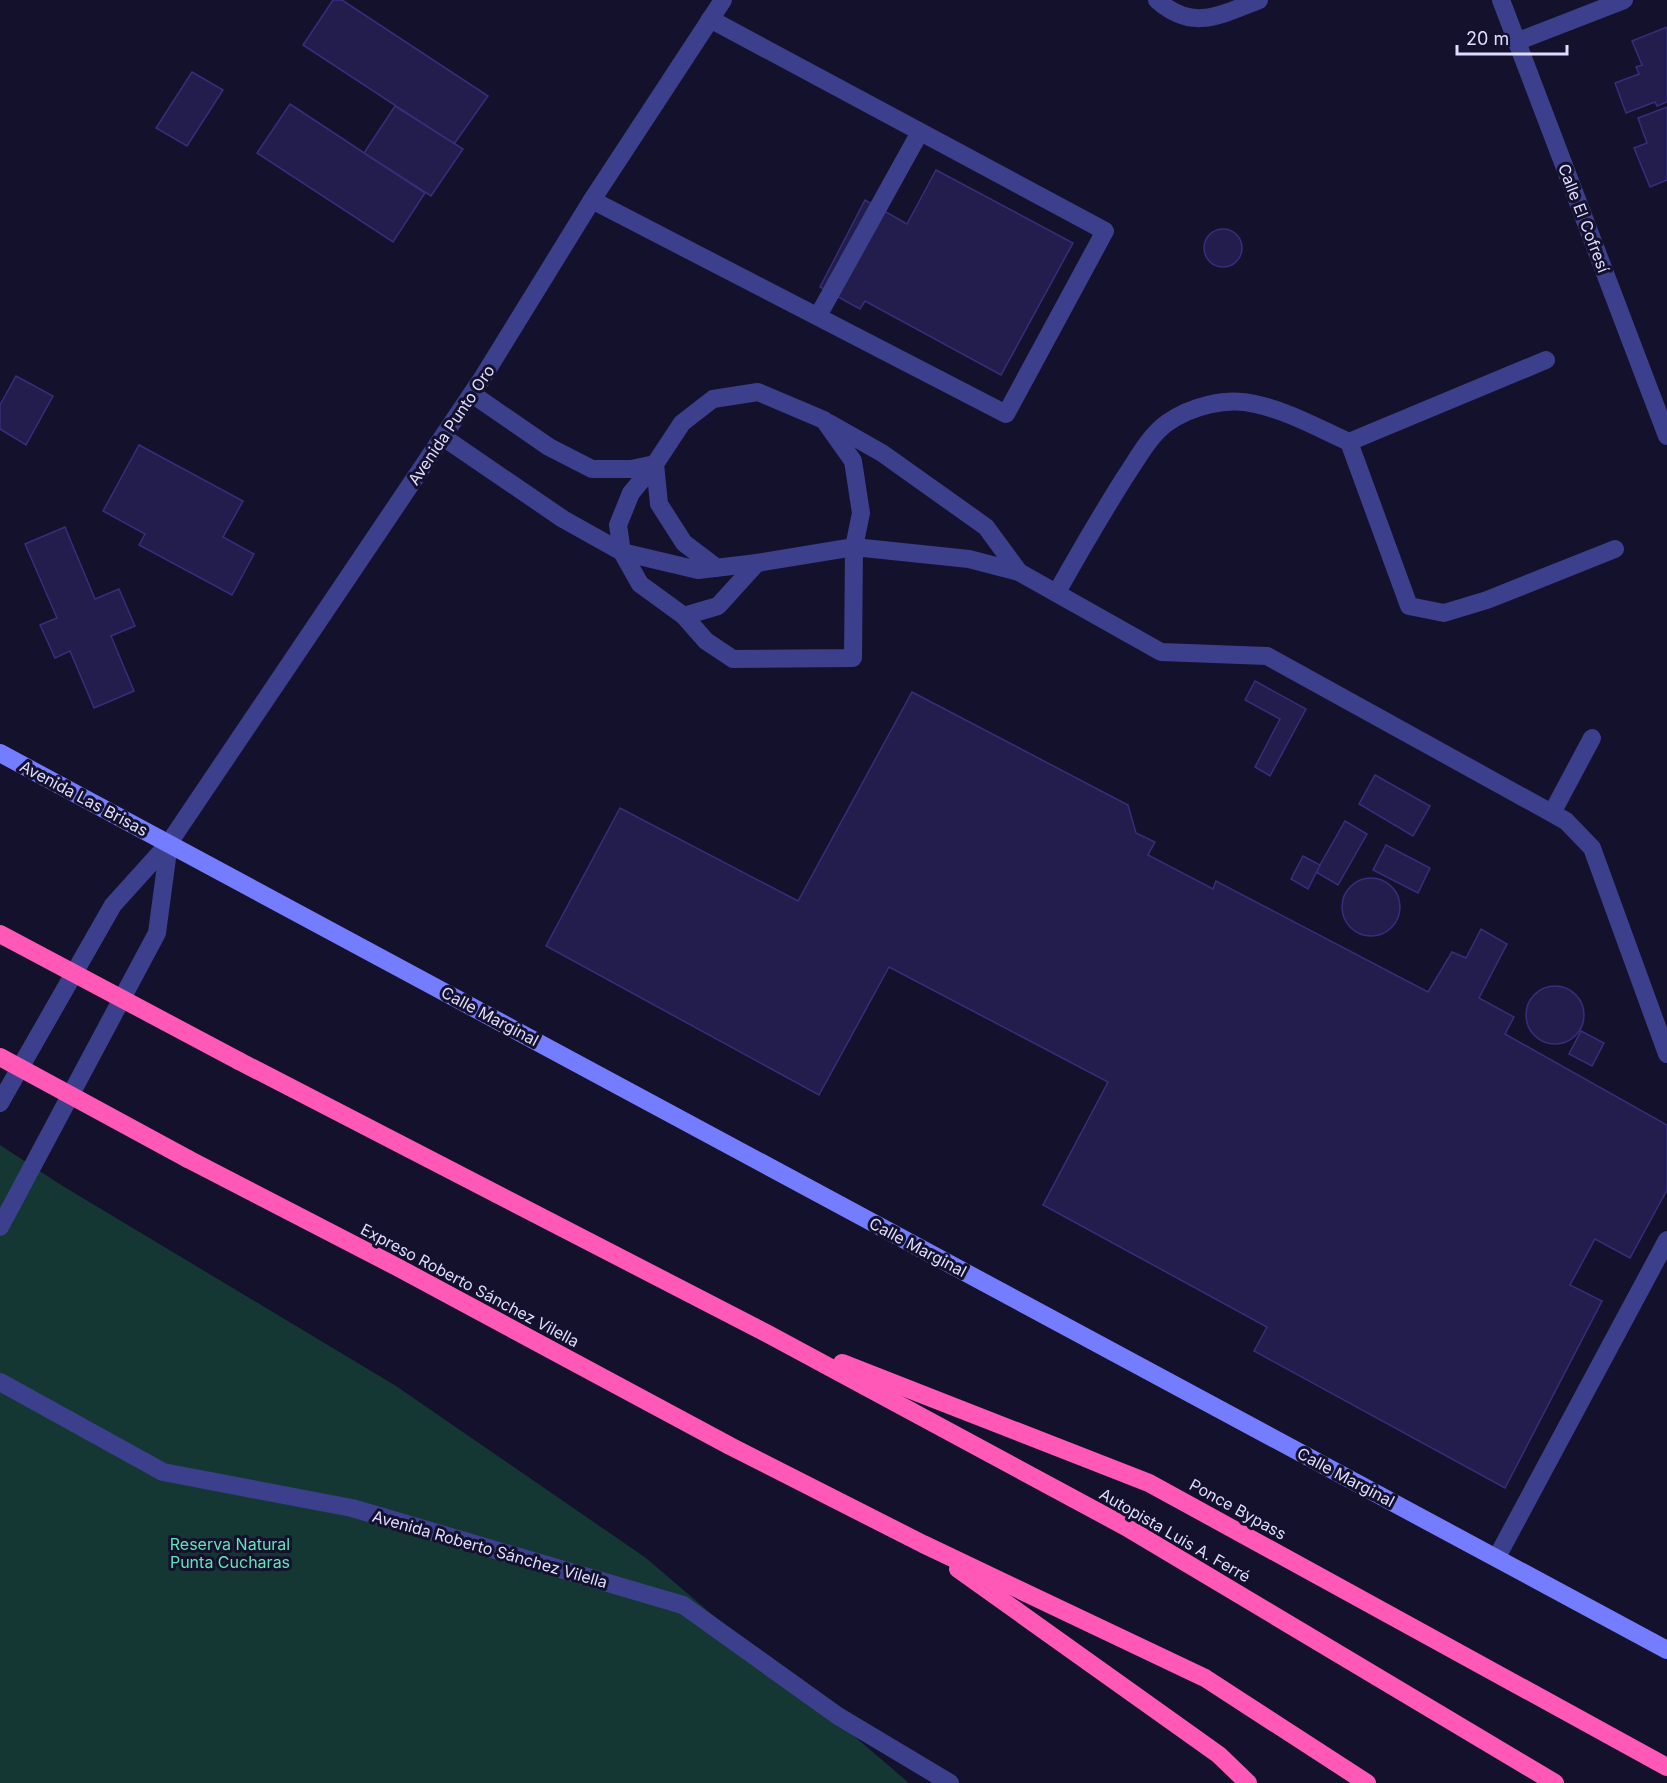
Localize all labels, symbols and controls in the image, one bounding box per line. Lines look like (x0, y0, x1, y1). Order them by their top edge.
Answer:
scale bar (1457, 18, 1566, 56)
text: 20 m (1466, 28, 1509, 49)
street label: Calle El Cofresí (1554, 161, 1614, 275)
street label: Avenida Punto Oro (403, 361, 499, 489)
street label: Avenida Las Brisas (17, 756, 151, 840)
street label: Calle Marginal (438, 982, 542, 1050)
street label: Calle Marginal (866, 1213, 970, 1281)
street label: Expreso Roberto Sánchez Vilella (357, 1219, 583, 1351)
street label: Calle Marginal (1294, 1443, 1398, 1511)
street label: Ponce Bypass (1186, 1474, 1290, 1544)
street label: Autopista Luis A. Ferré (1096, 1484, 1254, 1586)
street label: Avenida Roberto Sánchez Vilella (370, 1506, 610, 1592)
park label: Reserva Natural Punta Cucharas (170, 1534, 290, 1572)

